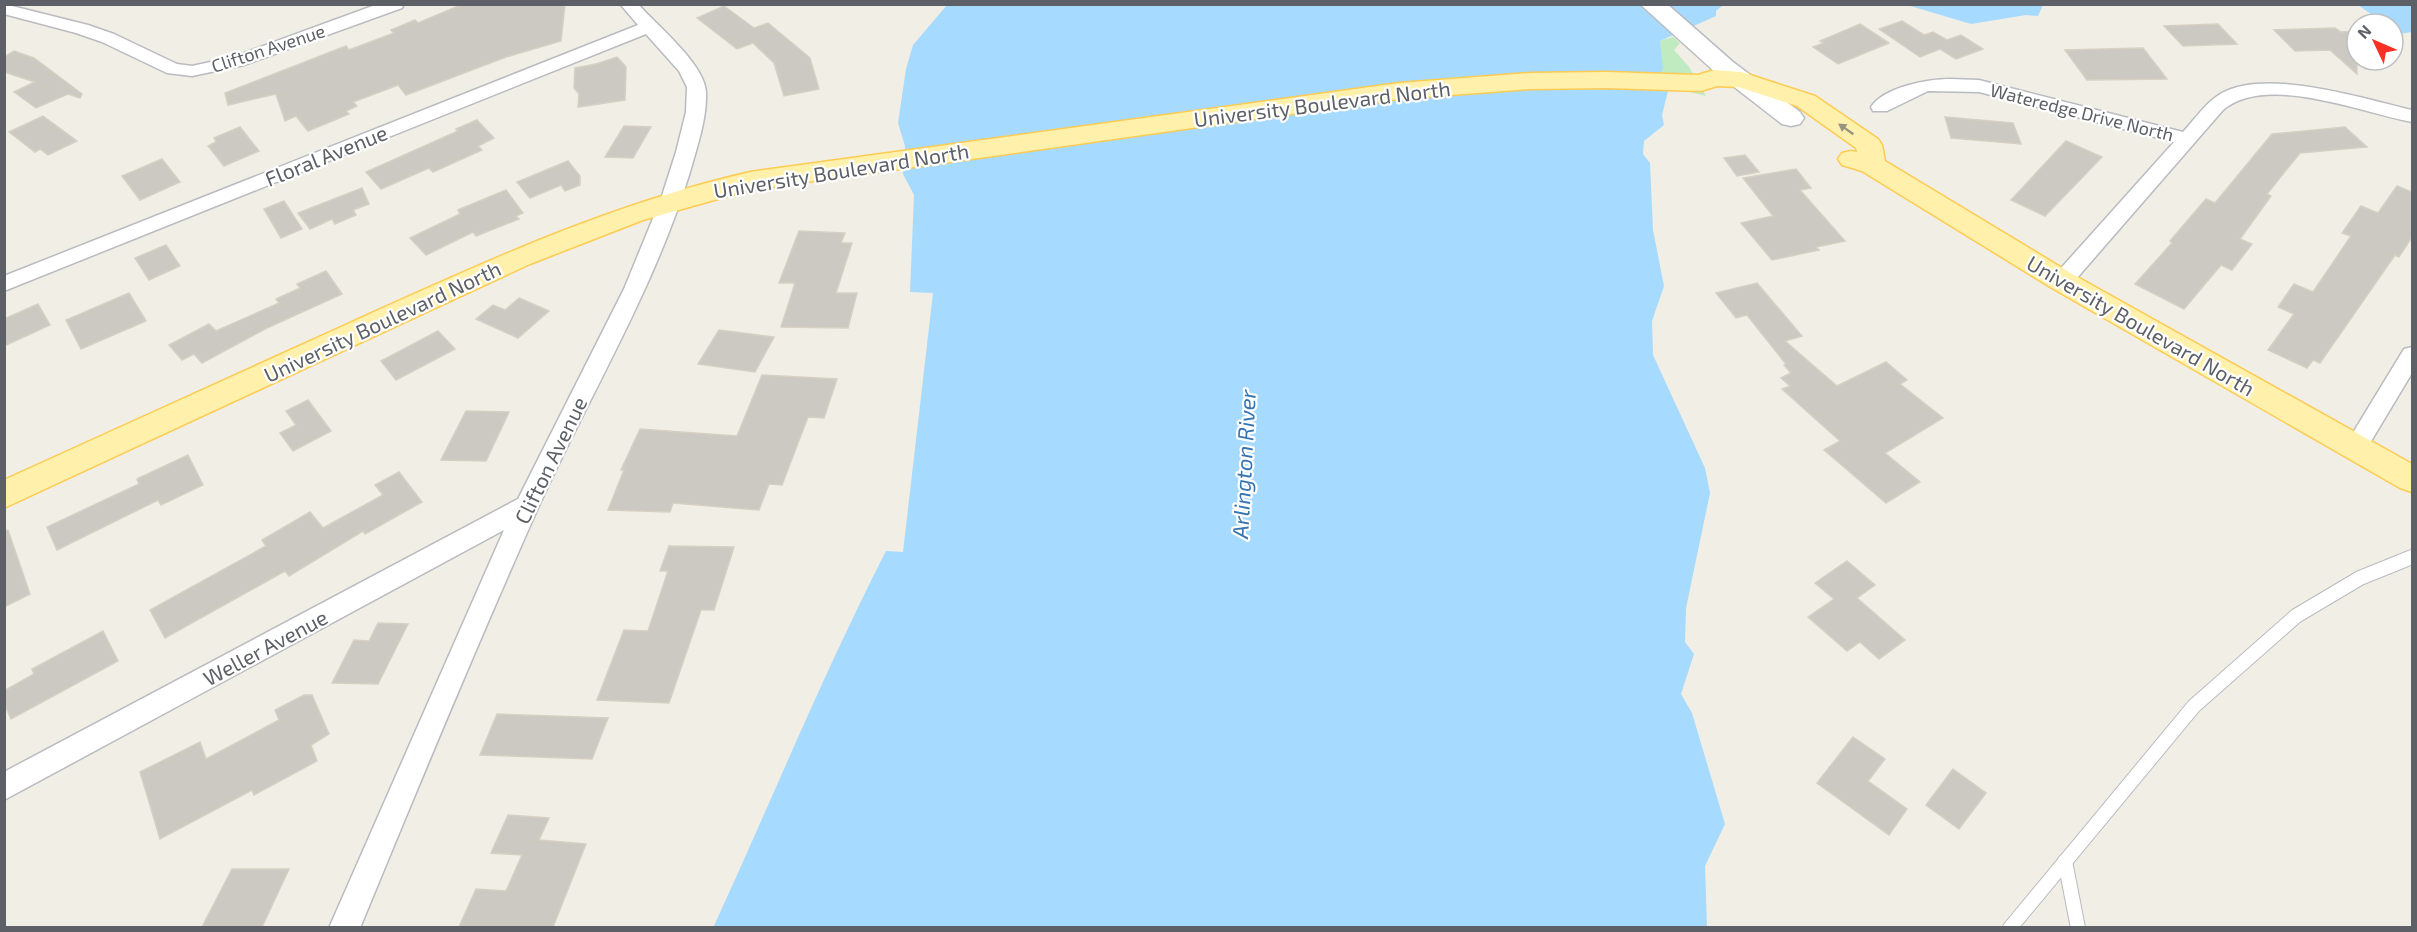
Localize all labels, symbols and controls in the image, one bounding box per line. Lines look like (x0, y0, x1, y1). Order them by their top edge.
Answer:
north arrow (2345, 12, 2405, 72)
street label: Clifton Avenue (208, 19, 328, 77)
text: N (2353, 20, 2375, 42)
street label: University Boulevard North (1192, 75, 1452, 131)
street label: Wateredge Drive North (1988, 79, 2176, 145)
street label: Floral Avenue (261, 119, 391, 191)
one-way arrow (1838, 124, 1854, 135)
street label: University Boulevard North (711, 137, 971, 203)
street label: University Boulevard North (2023, 250, 2259, 400)
street label: University Boulevard North (260, 255, 504, 387)
water label: Arlington River (1226, 388, 1260, 540)
street label: Clifton Avenue (509, 392, 591, 528)
street label: Weller Avenue (199, 604, 331, 690)

